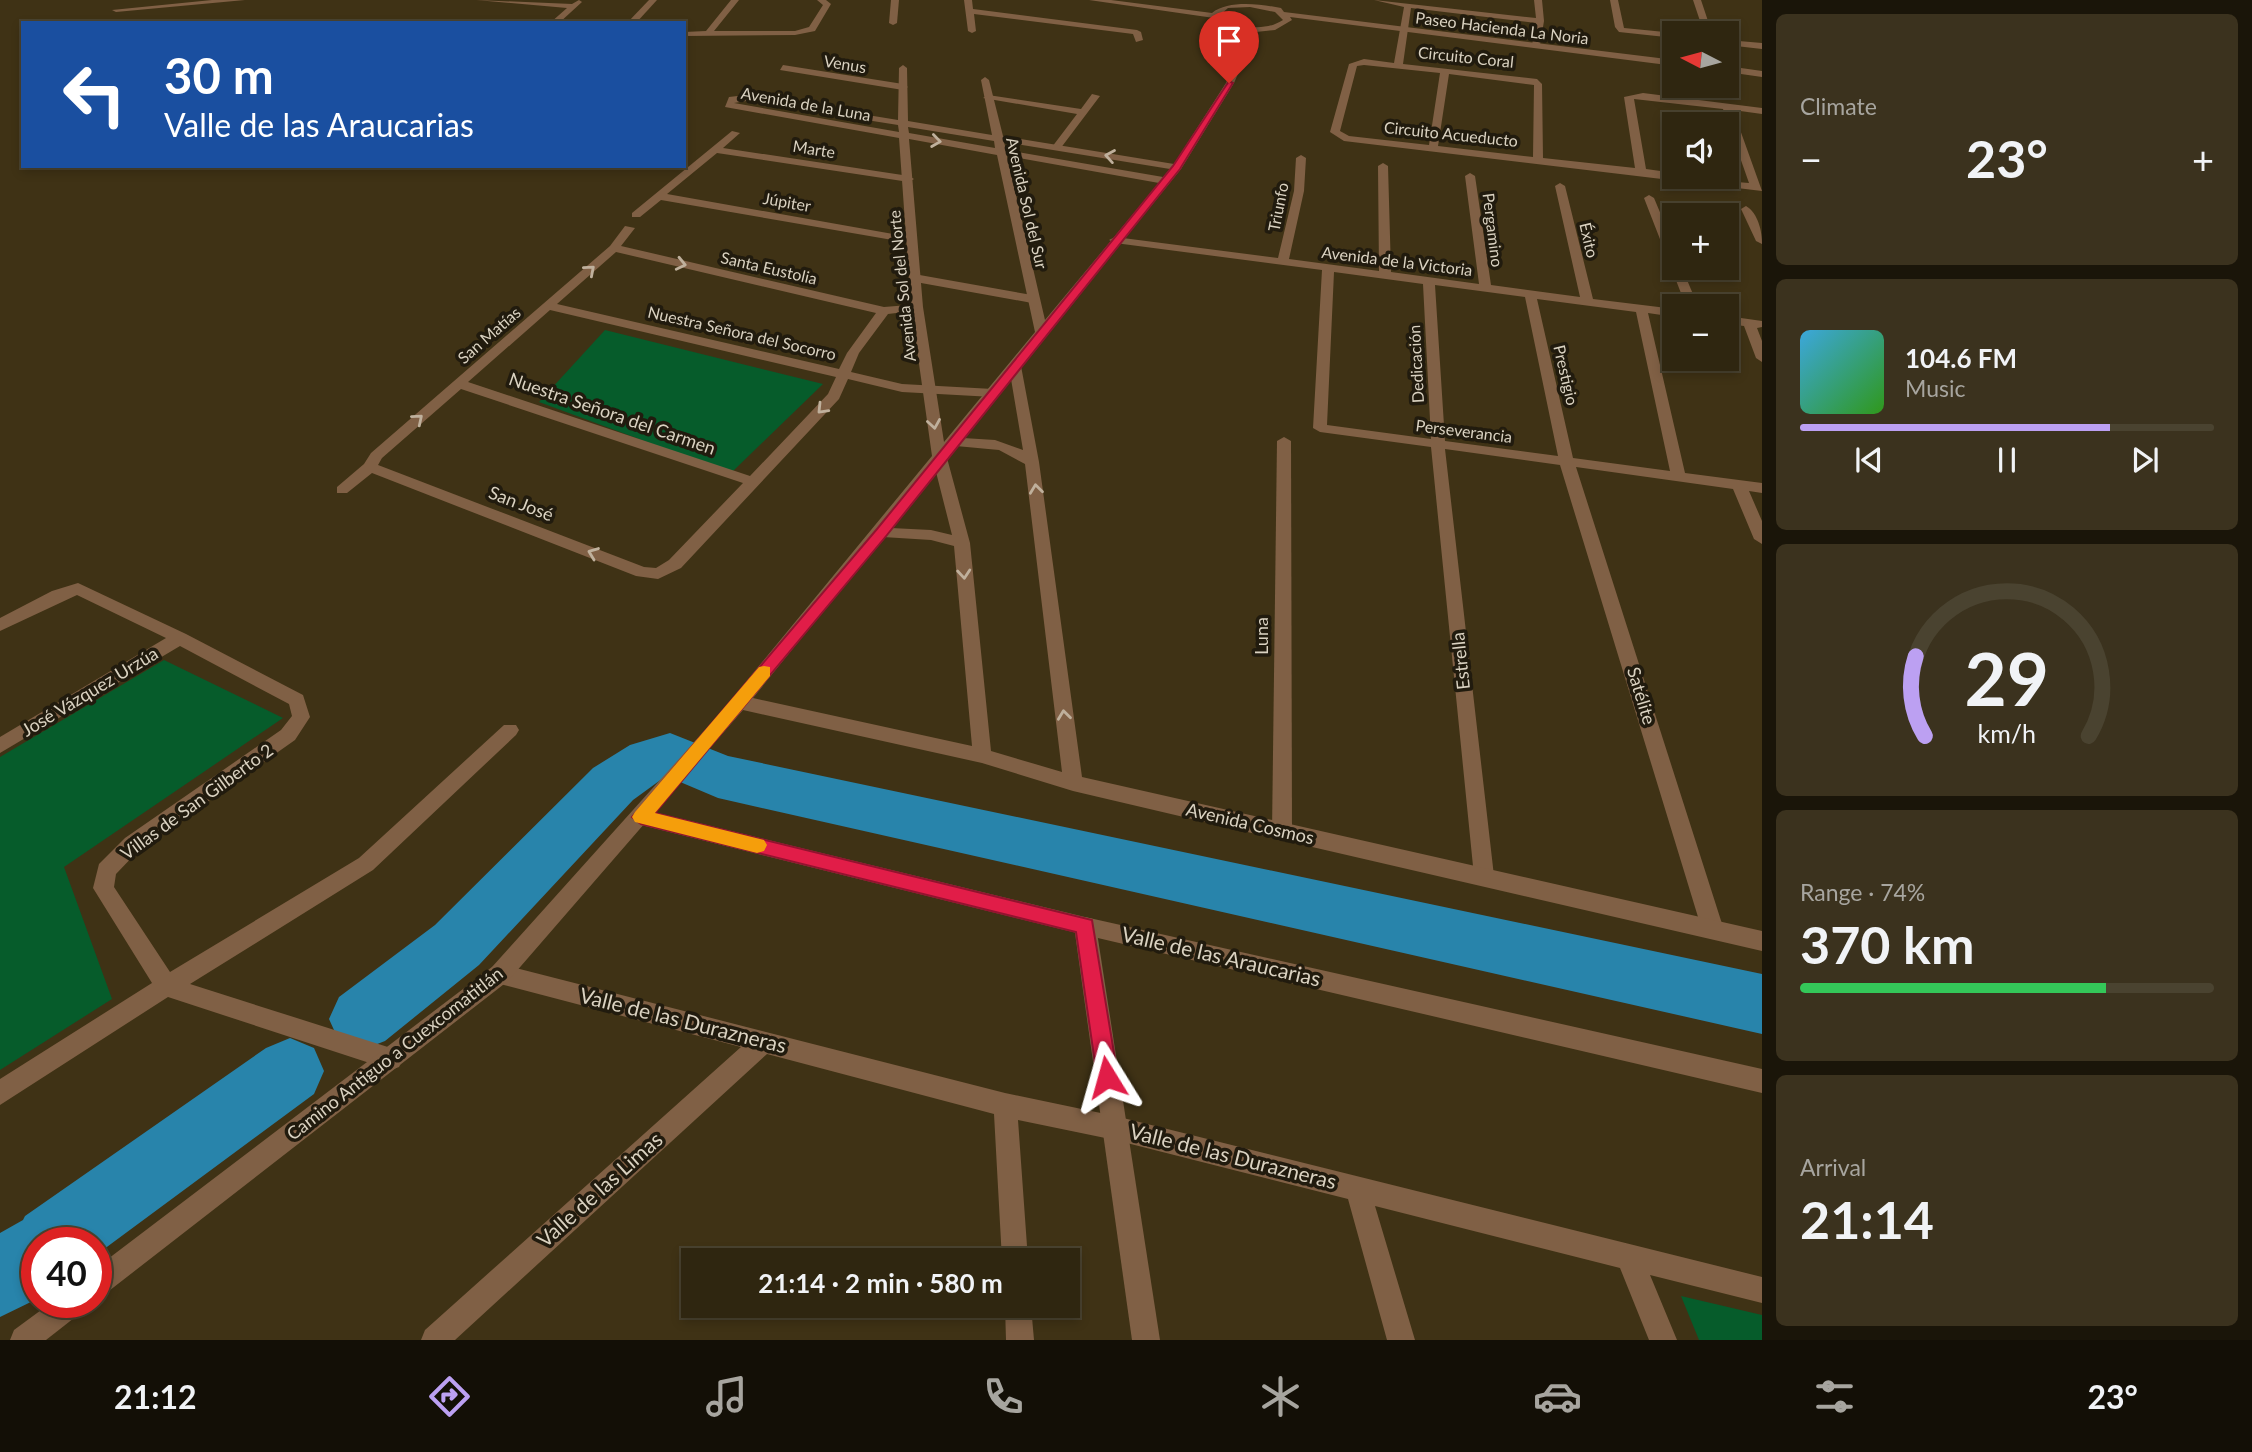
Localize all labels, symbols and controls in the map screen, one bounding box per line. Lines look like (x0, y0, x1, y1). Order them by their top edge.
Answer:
street label: Paseo Hacienda La Noria (1414, 7, 1590, 48)
pin (1199, 11, 1259, 83)
north arrow (1662, 21, 1740, 98)
map controls (1662, 21, 1739, 371)
icon: arrive (1210, 22, 1248, 60)
street label: Circuito Coral (1417, 42, 1515, 71)
text: 30 m (164, 46, 274, 104)
icon: left (49, 49, 140, 140)
street label: Venus (822, 51, 868, 76)
street label: Avenida de la Luna (740, 83, 872, 124)
text: Climate (1800, 92, 1877, 120)
text: Valle de las Araucarias (164, 105, 474, 144)
button: sound (1662, 112, 1739, 189)
street label: Circuito Acueducto (1383, 117, 1519, 150)
text: 23° (1966, 127, 2048, 189)
one-way arrow (930, 133, 942, 148)
street label: Avenida Sol del Sur (1003, 135, 1052, 271)
street label: Marte (792, 136, 837, 161)
text: − (1800, 136, 1822, 182)
text: + (2192, 136, 2214, 182)
one-way arrow (1104, 149, 1116, 164)
street label: Triunfo (1263, 181, 1292, 233)
street label: Júpiter (762, 188, 813, 215)
street label: Pergamino (1480, 192, 1507, 268)
button: + (1662, 203, 1739, 280)
street label: Avenida Sol del Norte (884, 209, 919, 363)
street label: Éxito (1576, 220, 1603, 259)
street label: Avenida de la Victoria (1321, 242, 1474, 279)
street label: Santa Eustolia (719, 247, 819, 288)
one-way arrow (675, 255, 687, 270)
one-way arrow (582, 266, 595, 278)
button: − (1662, 294, 1739, 371)
street label: San Matías (453, 302, 524, 367)
street label: Nuestra Señora del Socorro (646, 302, 838, 363)
street label: Dedicación (1404, 324, 1427, 404)
text: 104.6 FM (1905, 342, 2017, 374)
street label: Prestigio (1550, 343, 1583, 407)
street label: Nuestra Señora del Carmen (506, 367, 719, 459)
text: Music (1905, 374, 1965, 402)
one-way arrow (818, 401, 831, 414)
one-way arrow (410, 415, 423, 427)
street label: Perseverancia (1415, 415, 1513, 446)
one-way arrow (926, 418, 941, 429)
icon: previous (1850, 441, 1888, 479)
icon: pause (1988, 441, 2026, 479)
icon: next (2126, 441, 2164, 479)
street label: San José (486, 481, 557, 525)
one-way arrow (1028, 483, 1043, 495)
one-way arrow (588, 548, 600, 562)
one-way arrow (957, 568, 972, 580)
street label: Luna (1250, 617, 1272, 655)
street label: Estrella (1446, 631, 1474, 691)
text: 29 (1965, 634, 2049, 722)
street label: José Vázquez Urzúa (17, 642, 162, 741)
street label: Satélite (1623, 664, 1661, 727)
one-way arrow (1057, 709, 1072, 721)
text: km/h (1978, 718, 2036, 748)
street label: Villas de San Gilberto 2 (116, 738, 277, 864)
street label: Avenida Cosmos (1184, 798, 1317, 848)
text: Range · 74% (1800, 878, 1925, 906)
text: 370 km (1800, 913, 1974, 975)
street label: Valle de las Araucarias (1119, 920, 1323, 991)
street label: Camino Antiguo a Cuexcomatitlán (282, 962, 507, 1144)
street label: Valle de las Durazneras (577, 982, 789, 1057)
position arrow (1070, 1040, 1144, 1114)
street label: Valle de las Durazneras (1127, 1118, 1339, 1193)
street label: Valle de las Limas (531, 1126, 667, 1252)
text: Arrival (1800, 1153, 1866, 1181)
text: 21:14 (1800, 1188, 1934, 1250)
speed limit sign: 40 (21, 1227, 112, 1318)
text: 21:14 · 2 min · 580 m (758, 1267, 1003, 1299)
icon: directions (425, 1372, 474, 1421)
icon: music (702, 1372, 751, 1421)
icon: phone (979, 1372, 1028, 1421)
icon: climate (1256, 1372, 1305, 1421)
icon: car (1533, 1372, 1582, 1421)
icon: filters (1810, 1372, 1859, 1421)
text: 21:12 (114, 1377, 197, 1416)
text: 23° (2087, 1377, 2138, 1416)

